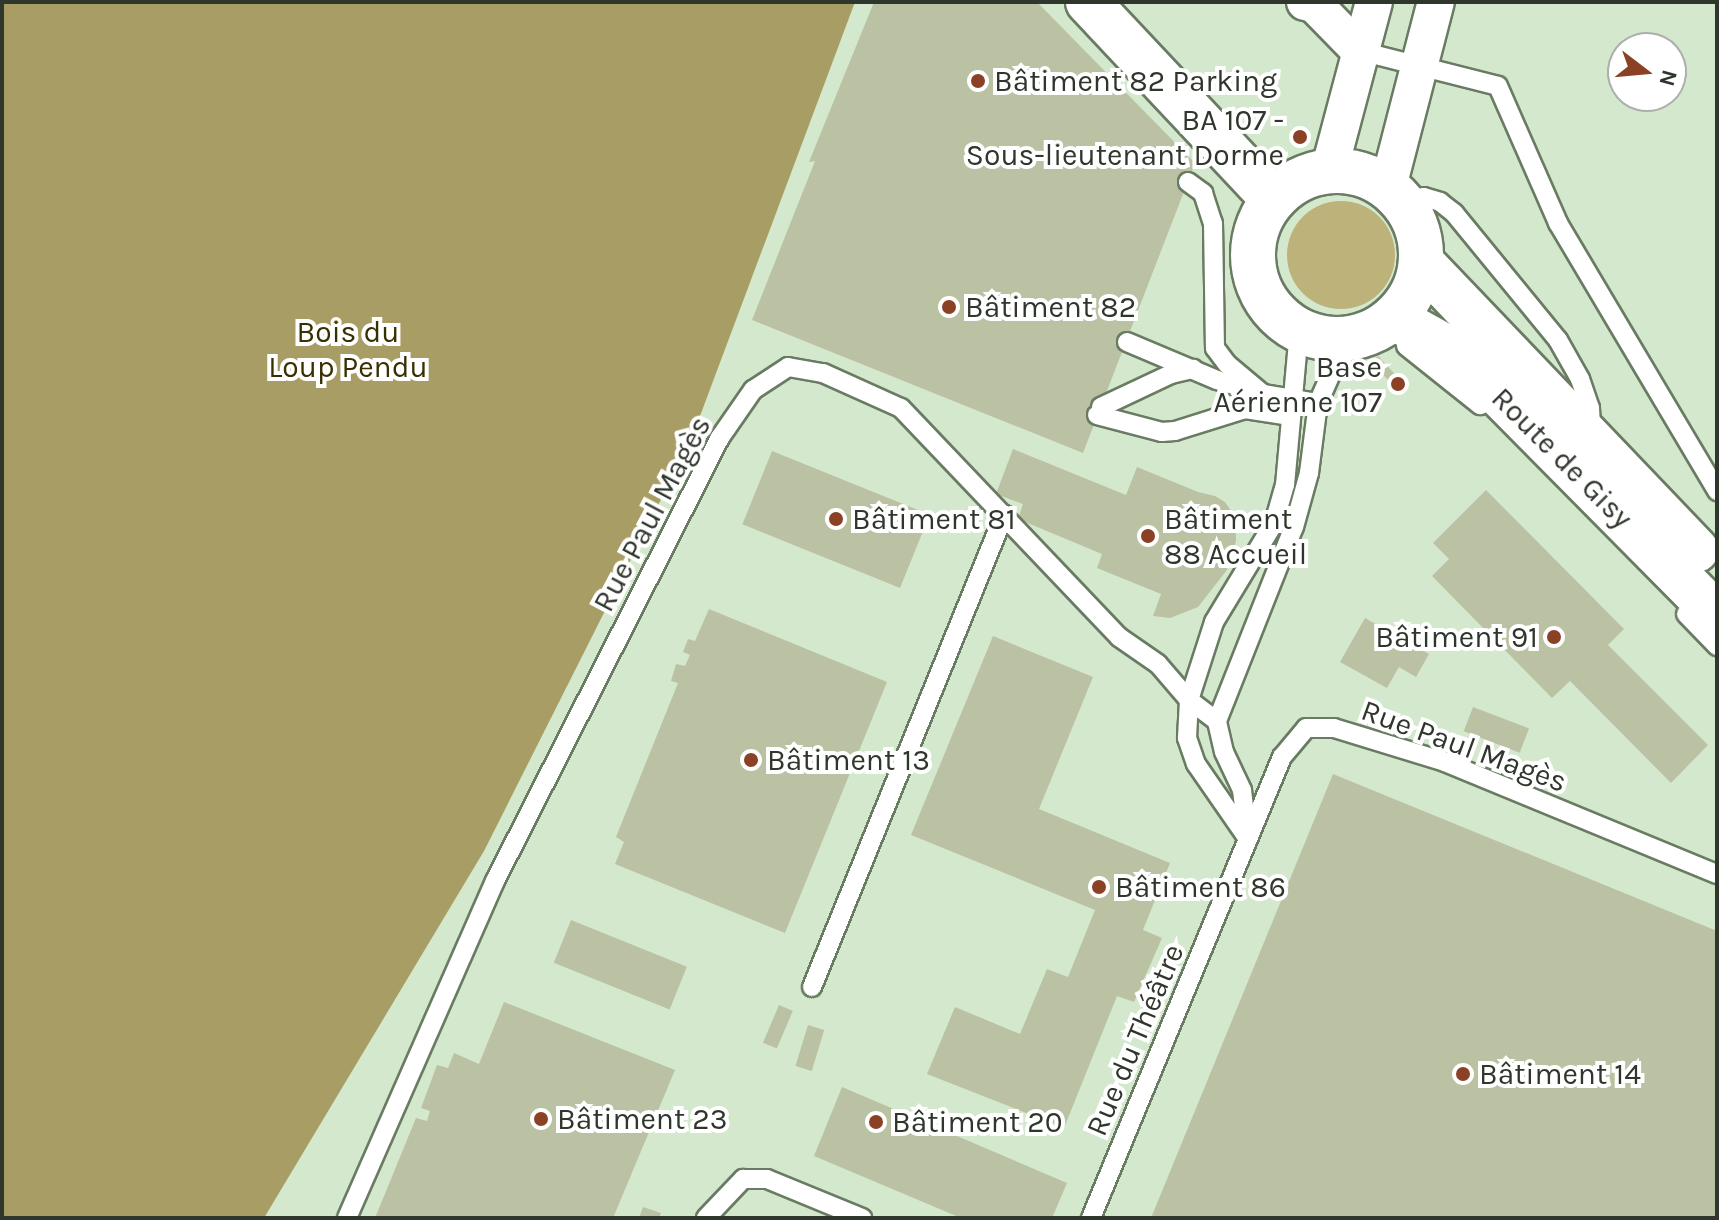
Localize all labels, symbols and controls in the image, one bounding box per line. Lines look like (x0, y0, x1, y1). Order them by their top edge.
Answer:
north arrow (1607, 32, 1687, 112)
place label: Bâtiment 82 Parking (994, 63, 1277, 99)
text: N (1653, 67, 1683, 89)
marker: Bâtiment 82 Parking (969, 72, 987, 90)
place label: BA 107 - Sous-lieutenant Dorme (966, 102, 1284, 172)
marker: BA 107 - Sous-lieutenant Dorme (1291, 128, 1309, 146)
place label: Bâtiment 82 (965, 289, 1136, 325)
marker: Bâtiment 82 (940, 298, 958, 316)
park label: Bois du Loup Pendu (268, 314, 428, 384)
place label: Base Aérienne 107 (1214, 349, 1382, 420)
marker: Base Aérienne 107 (1389, 375, 1407, 393)
street label: Route de Gisy (1484, 380, 1640, 536)
street label: Rue Paul Magès (585, 410, 719, 618)
place label: Bâtiment 81 (852, 501, 1016, 537)
place label: Bâtiment 88 Accueil (1164, 501, 1307, 572)
marker: Bâtiment 81 (827, 510, 845, 528)
marker: Bâtiment 88 Accueil (1139, 527, 1157, 545)
place label: Bâtiment 91 (1375, 619, 1538, 655)
marker: Bâtiment 91 (1545, 628, 1563, 646)
street label: Rue Paul Magès (1356, 692, 1572, 800)
place label: Bâtiment 13 (767, 742, 930, 778)
marker: Bâtiment 13 (742, 751, 760, 769)
place label: Bâtiment 86 (1115, 869, 1286, 905)
marker: Bâtiment 86 (1090, 878, 1108, 896)
street label: Rue du Théâtre (1078, 939, 1192, 1141)
place label: Bâtiment 14 (1479, 1056, 1641, 1092)
marker: Bâtiment 14 (1454, 1065, 1472, 1083)
place label: Bâtiment 23 (557, 1101, 727, 1137)
place label: Bâtiment 20 (892, 1104, 1063, 1140)
marker: Bâtiment 23 (532, 1110, 550, 1128)
marker: Bâtiment 20 (867, 1113, 885, 1131)

